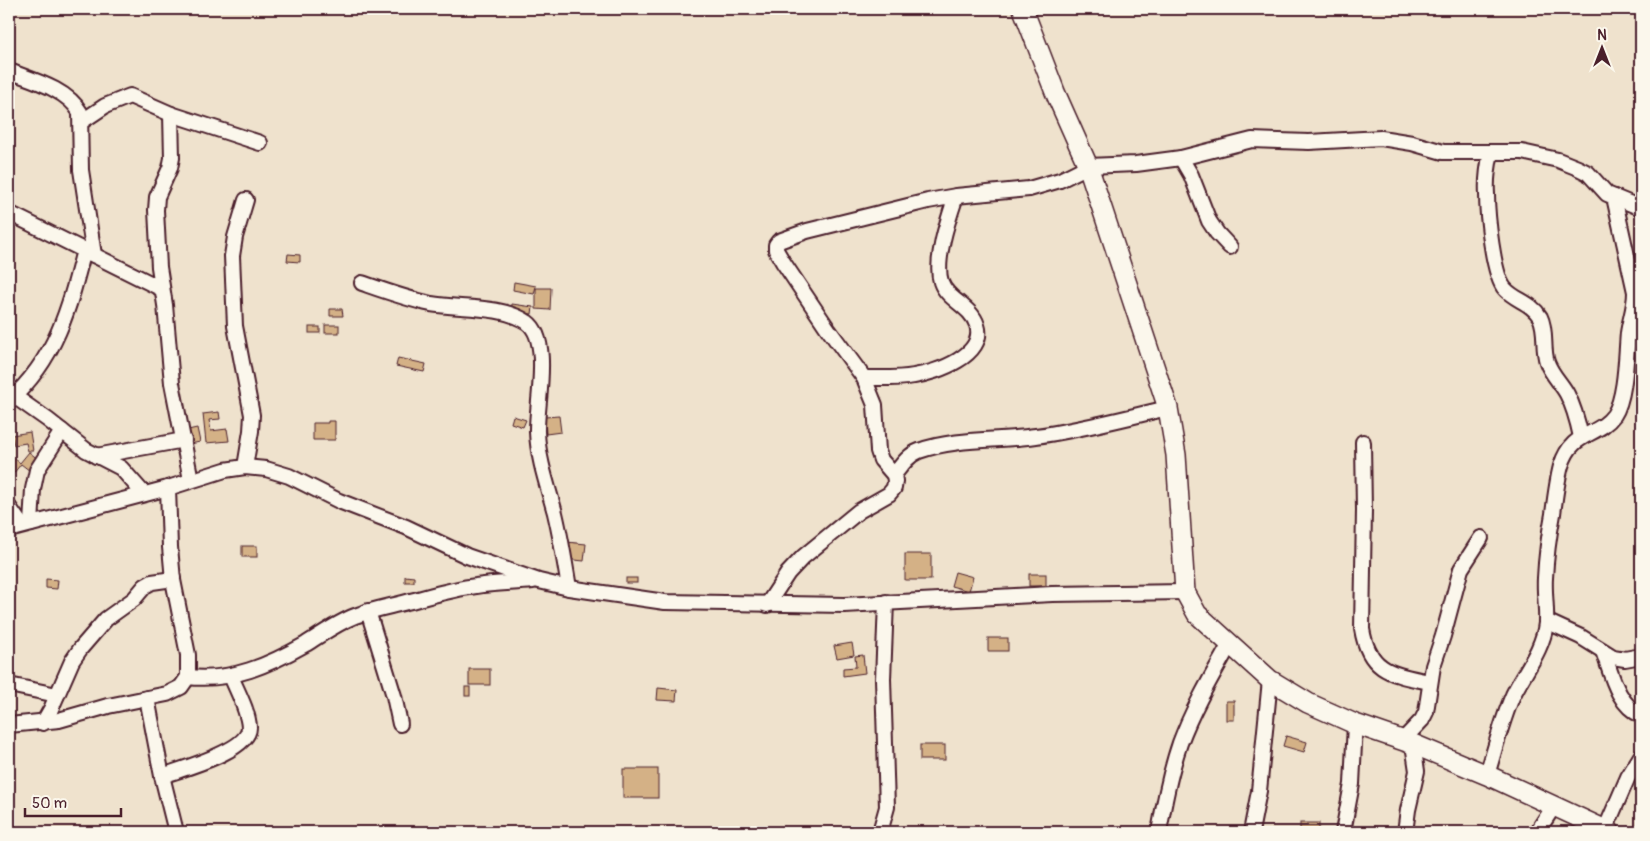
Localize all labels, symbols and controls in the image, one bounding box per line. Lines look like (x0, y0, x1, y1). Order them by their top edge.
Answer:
north arrow (1578, 22, 1628, 72)
text: N (1597, 27, 1607, 44)
scale bar (25, 786, 121, 818)
text: 50 m (32, 794, 67, 813)

